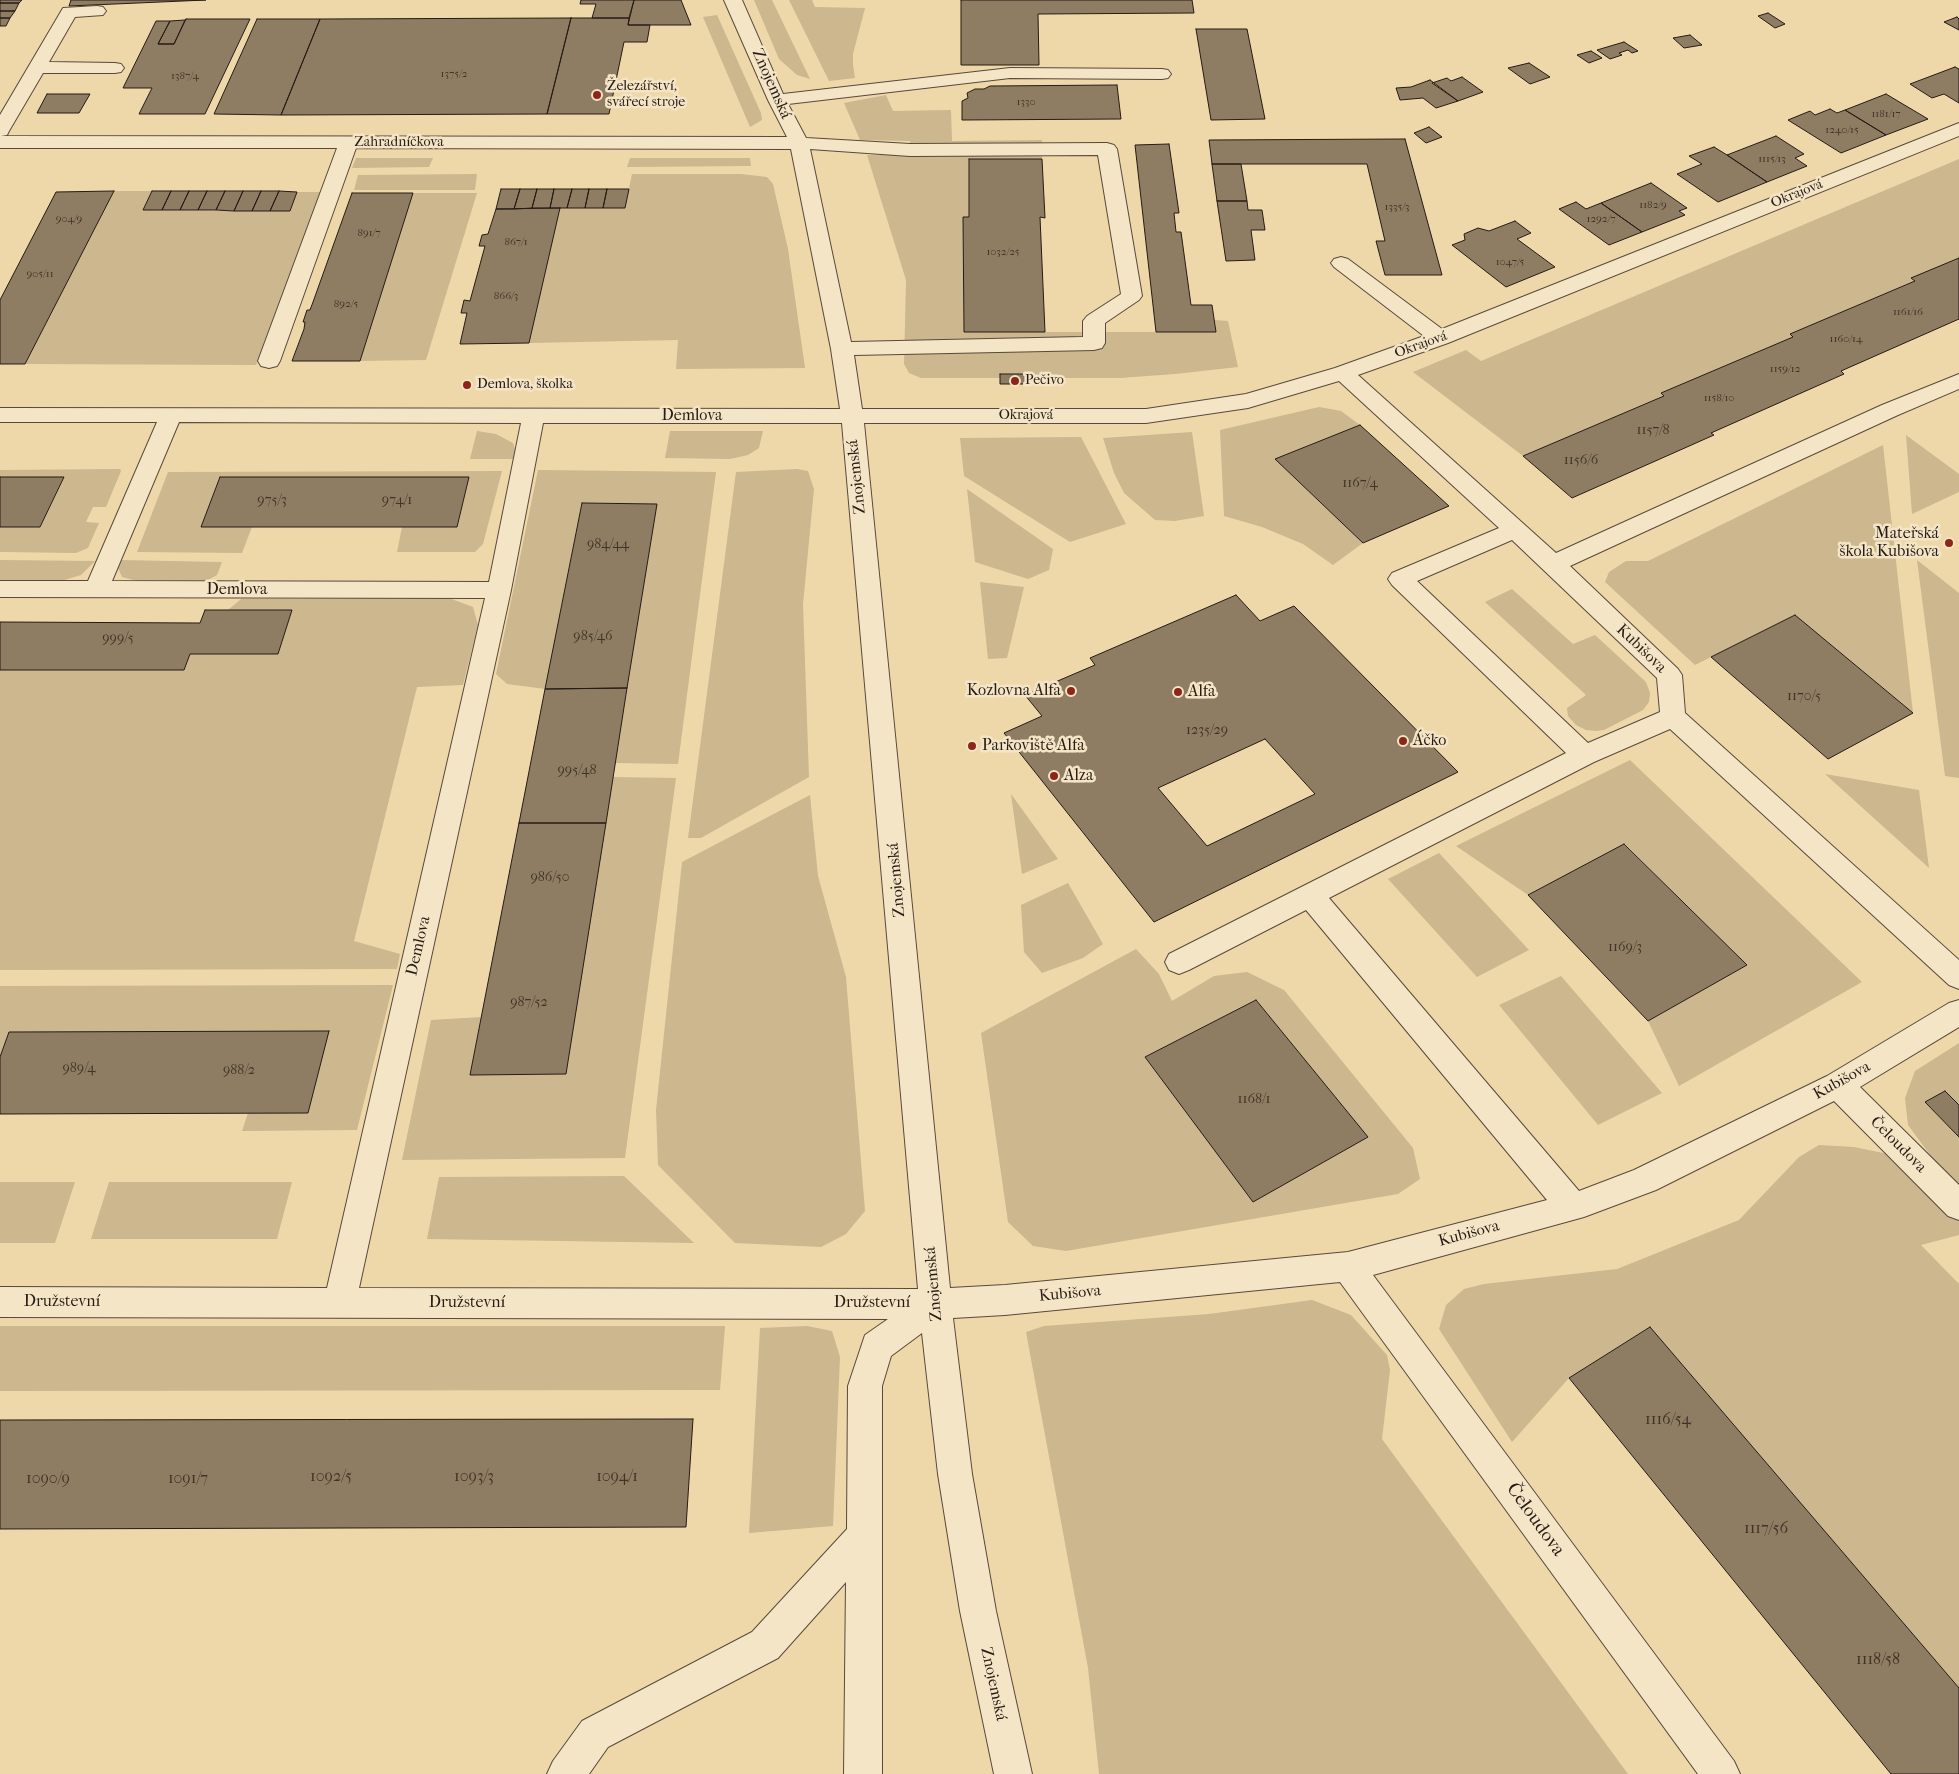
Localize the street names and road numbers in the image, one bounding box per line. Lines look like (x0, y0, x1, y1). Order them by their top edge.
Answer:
street label: Znojemská (747, 46, 795, 122)
street label: Zahradníčkova (354, 135, 444, 151)
street label: Okrajová (1769, 176, 1825, 212)
street label: Okrajová (1393, 328, 1449, 362)
street label: Demlova (662, 406, 722, 426)
street label: Okrajová (999, 408, 1053, 424)
street label: Znojemská (844, 439, 870, 515)
street label: Demlova (207, 580, 267, 600)
street label: Kubišova (1612, 620, 1670, 678)
street label: Znojemská (884, 842, 910, 918)
street label: Demlova (403, 914, 435, 978)
street label: Kubišova (1810, 1058, 1874, 1104)
street label: Čeloudova (1866, 1113, 1930, 1177)
street label: Kubišova (1436, 1217, 1502, 1251)
street label: Znojemská (921, 1246, 947, 1322)
street label: Kubišova (1038, 1282, 1102, 1306)
street label: Družstevní (24, 1292, 100, 1312)
street label: Družstevní (429, 1293, 505, 1313)
street label: Družstevní (834, 1293, 910, 1313)
street label: Čeloudova (1501, 1479, 1569, 1561)
street label: Znojemská (976, 1645, 1010, 1723)

